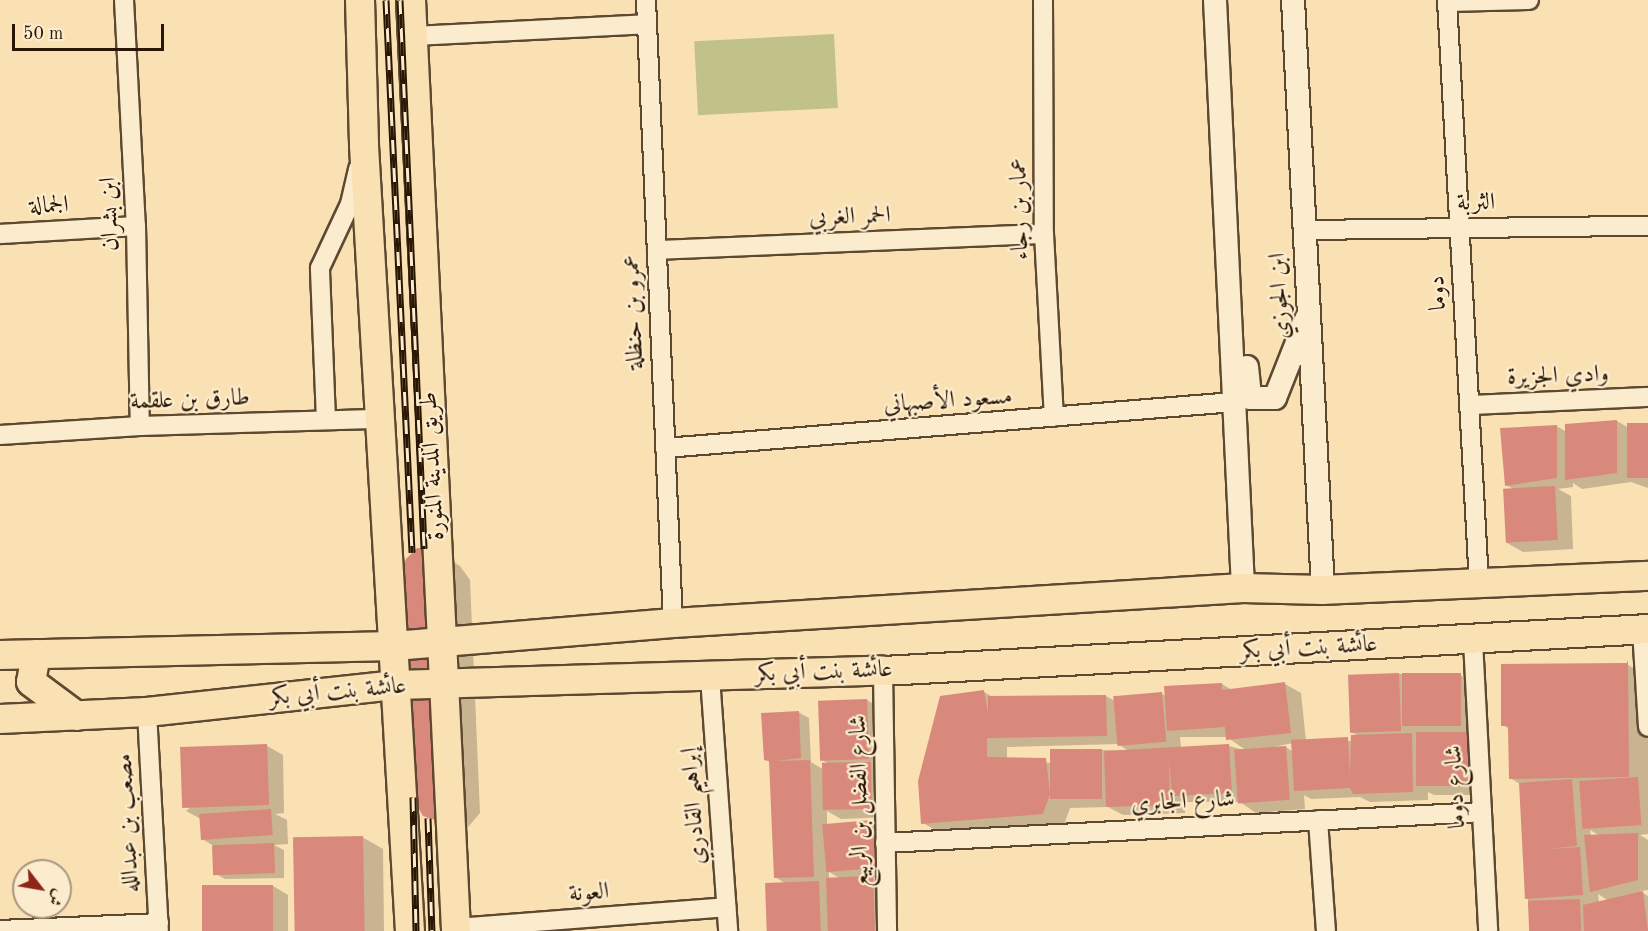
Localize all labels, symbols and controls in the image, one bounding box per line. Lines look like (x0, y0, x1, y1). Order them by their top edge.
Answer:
scale bar (15, 12, 166, 50)
text: 50 m (23, 25, 63, 43)
street label: عمار بن رجاء (1006, 158, 1036, 260)
street label: ابن بشران (95, 176, 127, 252)
street label: الثربة (1457, 189, 1495, 219)
street label: الجمالة (29, 192, 69, 222)
street label: الحمر الغربي (809, 202, 891, 234)
street label: ابن الجوزي (1264, 252, 1298, 340)
street label: عمرو بن حنظلة (619, 254, 651, 370)
street label: دوما (1424, 275, 1454, 311)
street label: وادي الجزيرة (1507, 361, 1609, 393)
street label: مسعود الأصبهاني (883, 383, 1013, 421)
street label: طارق بن علقمة (130, 385, 250, 417)
street label: طريق المدينة المنورة (416, 391, 452, 541)
street label: عائشة بنت أبي بكر (1240, 631, 1378, 667)
street label: عائشة بنت أبي بكر (755, 656, 893, 690)
street label: عائشة بنت أبي بكر (268, 673, 408, 713)
street label: شارع الفضل بن الربيع (845, 715, 877, 887)
street label: شارع دوما (1440, 744, 1474, 830)
street label: إبراهيم القادري (677, 746, 713, 866)
street label: مصعب بن عبدالله (111, 753, 147, 893)
street label: شارع الجابري (1130, 786, 1236, 820)
north arrow (12, 859, 72, 919)
street label: العونة (568, 878, 610, 910)
text: ش (45, 886, 67, 908)

